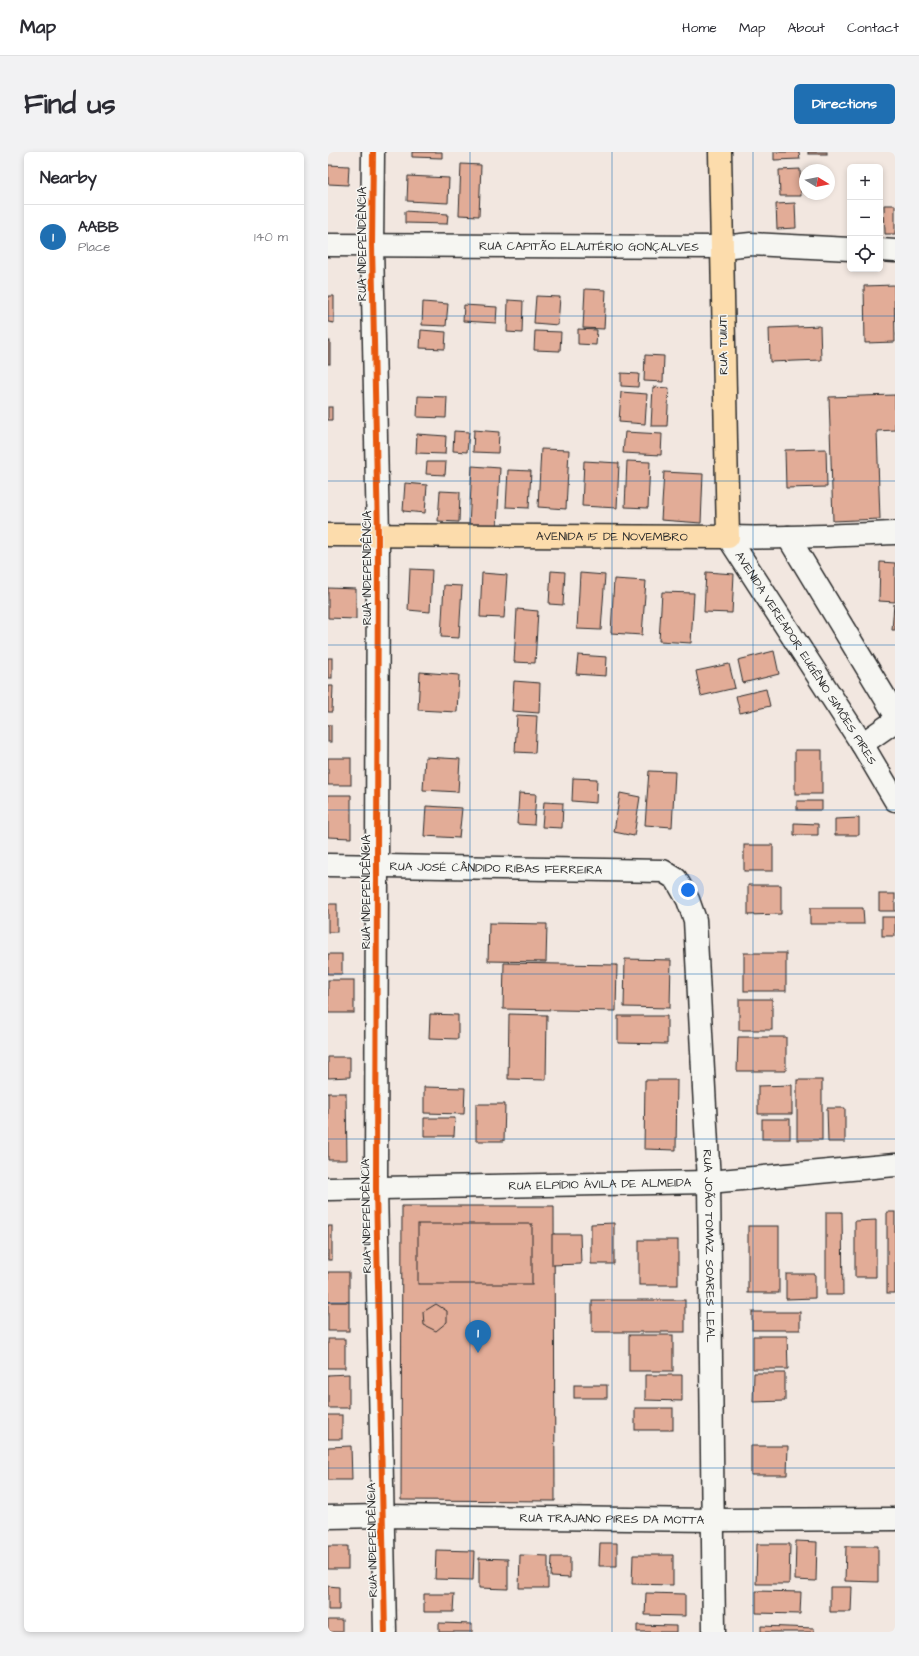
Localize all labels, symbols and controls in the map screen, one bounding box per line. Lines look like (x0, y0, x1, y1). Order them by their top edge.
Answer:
text: Map (20, 14, 56, 41)
text: Home (682, 18, 717, 38)
text: Map (739, 18, 765, 38)
text: About (787, 18, 825, 38)
text: Contact (847, 18, 899, 38)
button: Directions (794, 84, 895, 124)
text: Find us (24, 85, 115, 124)
north arrow (799, 164, 835, 200)
map controls (847, 164, 883, 272)
button: + (847, 164, 883, 200)
text: Nearby (40, 166, 97, 190)
street label: RUA INDEPENDÊNCIA (354, 186, 371, 301)
button: − (847, 200, 883, 236)
text: AABB (78, 217, 119, 238)
text: 1 (52, 228, 54, 246)
text: 140 m (254, 228, 288, 246)
button: locate (847, 236, 883, 272)
text: Place (78, 238, 110, 256)
street label: RUA CAPITÃO ELAUTÉRIO GONÇALVES (479, 238, 699, 256)
street label: RUA TUIUTI (714, 315, 733, 375)
street label: RUA INDEPENDÊNCIA (359, 510, 376, 625)
street label: AVENIDA 15 DE NOVEMBRO (536, 528, 688, 546)
street label: AVENIDA VEREADOR EUGÊNIO SIMÕES PIRES (731, 548, 881, 768)
street label: RUA INDEPENDÊNCIA (358, 834, 375, 949)
street label: RUA JOSÉ CÂNDIDO RIBAS FERREIRA (389, 858, 603, 879)
your location (678, 880, 698, 900)
street label: RUA JOÃO TOMAZ SOARES LEAL (698, 1149, 719, 1343)
street label: RUA INDEPENDÊNCIA (357, 1158, 376, 1273)
street label: RUA ELPÍDIO ÁVILA DE ALMEIDA (508, 1174, 692, 1195)
pin: 1 (465, 1320, 491, 1353)
street label: RUA INDEPENDÊNCIA (363, 1482, 382, 1597)
street label: RUA TRAJANO PIRES DA MOTTA (520, 1510, 705, 1529)

